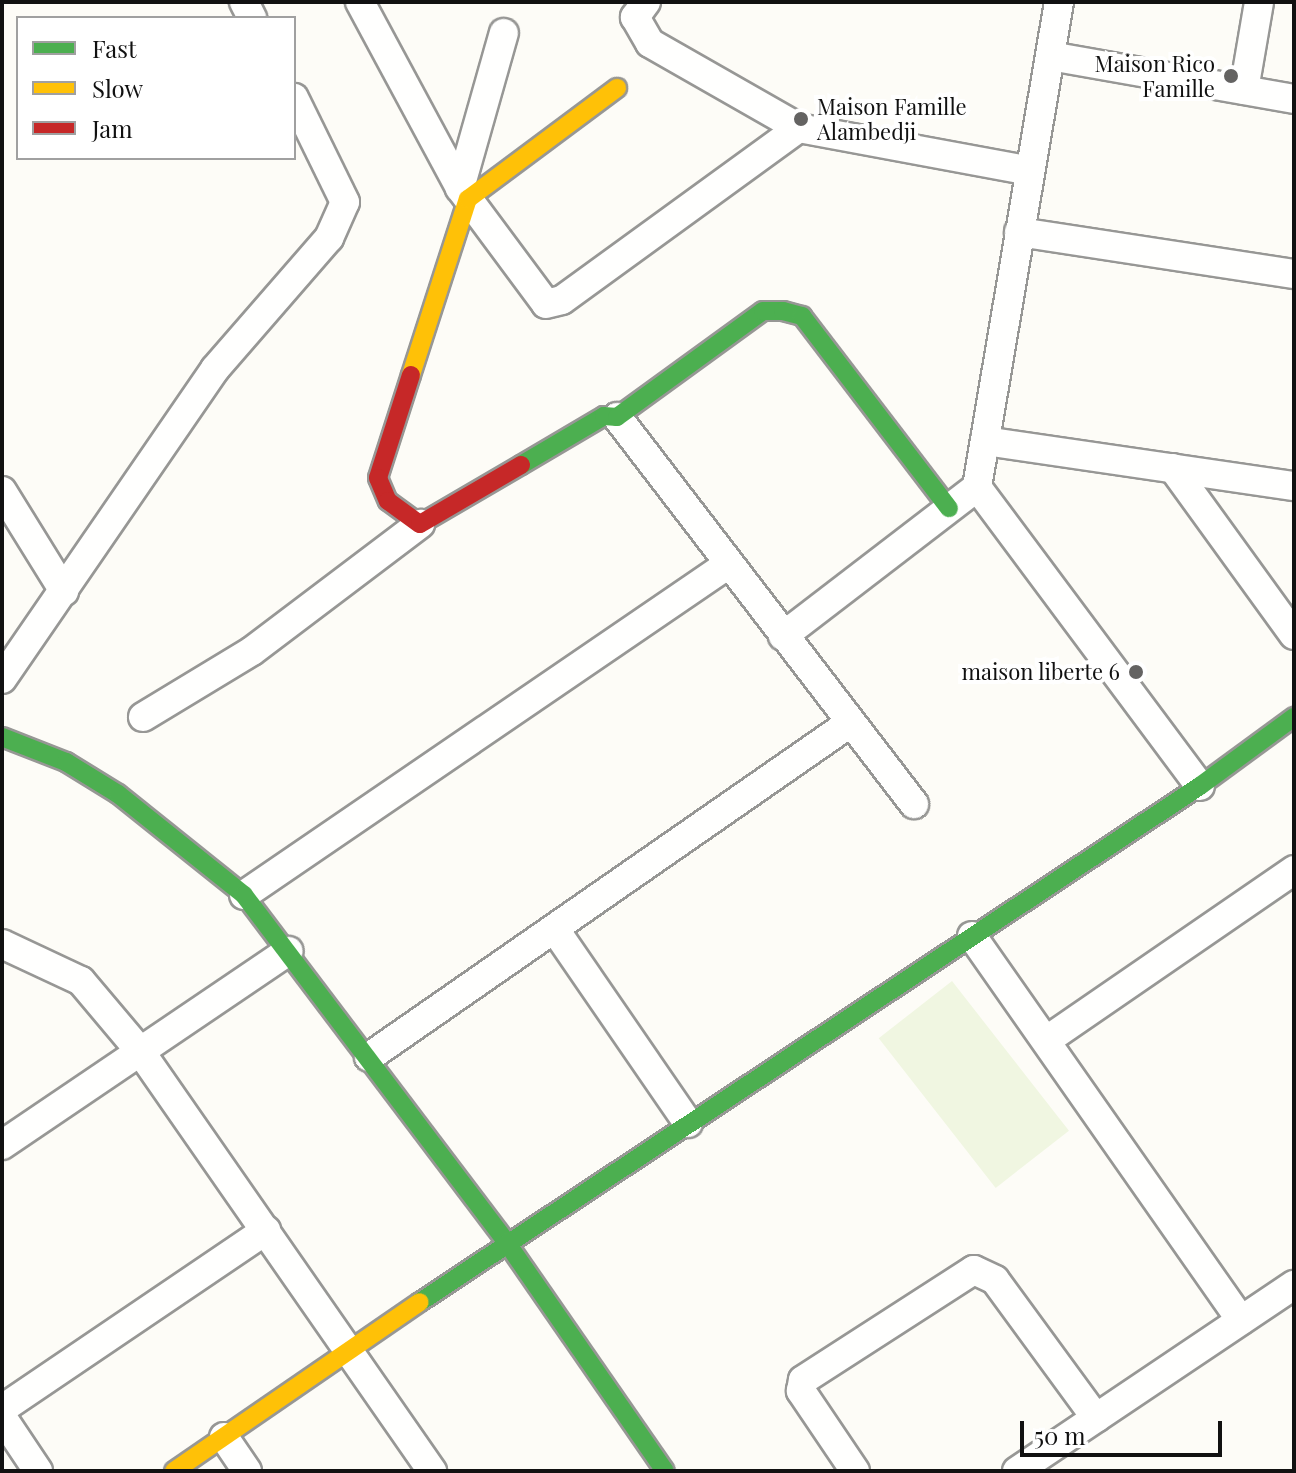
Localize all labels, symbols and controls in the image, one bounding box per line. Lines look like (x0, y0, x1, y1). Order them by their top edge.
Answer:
legend (16, 16, 296, 160)
text: Fast (92, 32, 137, 64)
place label: Maison Rico Famille (1095, 50, 1215, 102)
marker: Maison Rico Famille (1222, 67, 1240, 85)
text: Slow (92, 72, 143, 104)
place label: Maison Famille Alambedji (817, 93, 967, 144)
marker: Maison Famille Alambedji (792, 110, 810, 128)
text: Jam (92, 112, 133, 144)
place label: maison liberte 6 (961, 659, 1120, 685)
marker: maison liberte 6 (1127, 663, 1145, 681)
scale bar (1024, 1405, 1226, 1455)
text: 50 m (1034, 1419, 1086, 1451)

